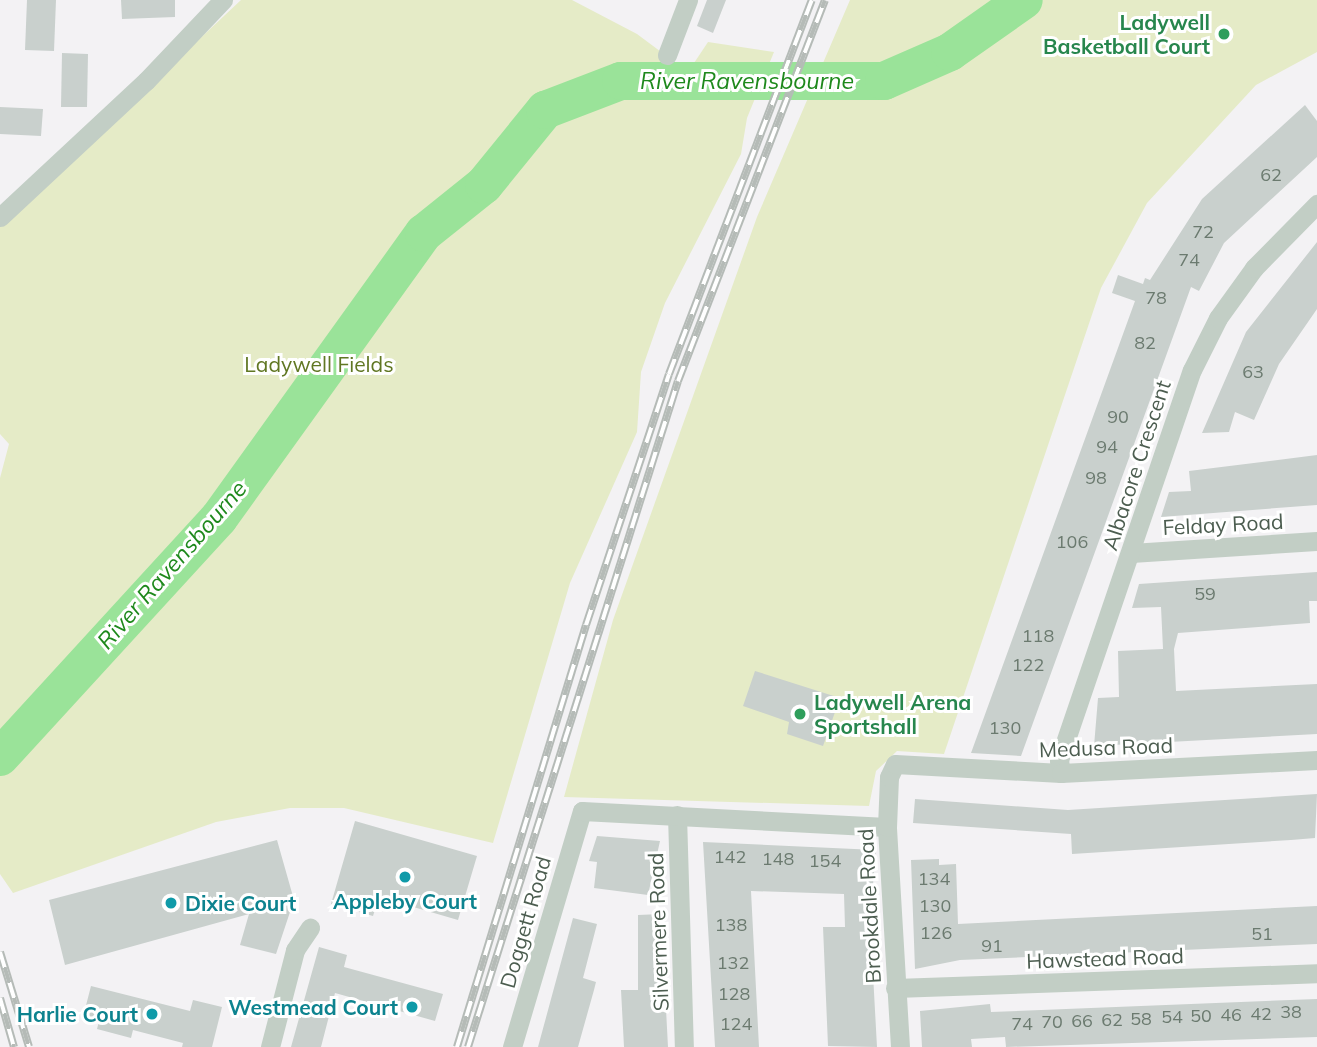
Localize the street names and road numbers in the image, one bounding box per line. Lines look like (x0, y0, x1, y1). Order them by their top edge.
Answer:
street label: Albacore Crescent (1097, 377, 1175, 553)
street label: Felday Road (1162, 508, 1284, 540)
street label: Medusa Road (1039, 732, 1173, 762)
street label: Brookdale Road (852, 828, 886, 984)
street label: Silvermere Road (643, 852, 673, 1012)
street label: Doggett Road (494, 853, 556, 991)
street label: Hawstead Road (1026, 943, 1184, 973)

